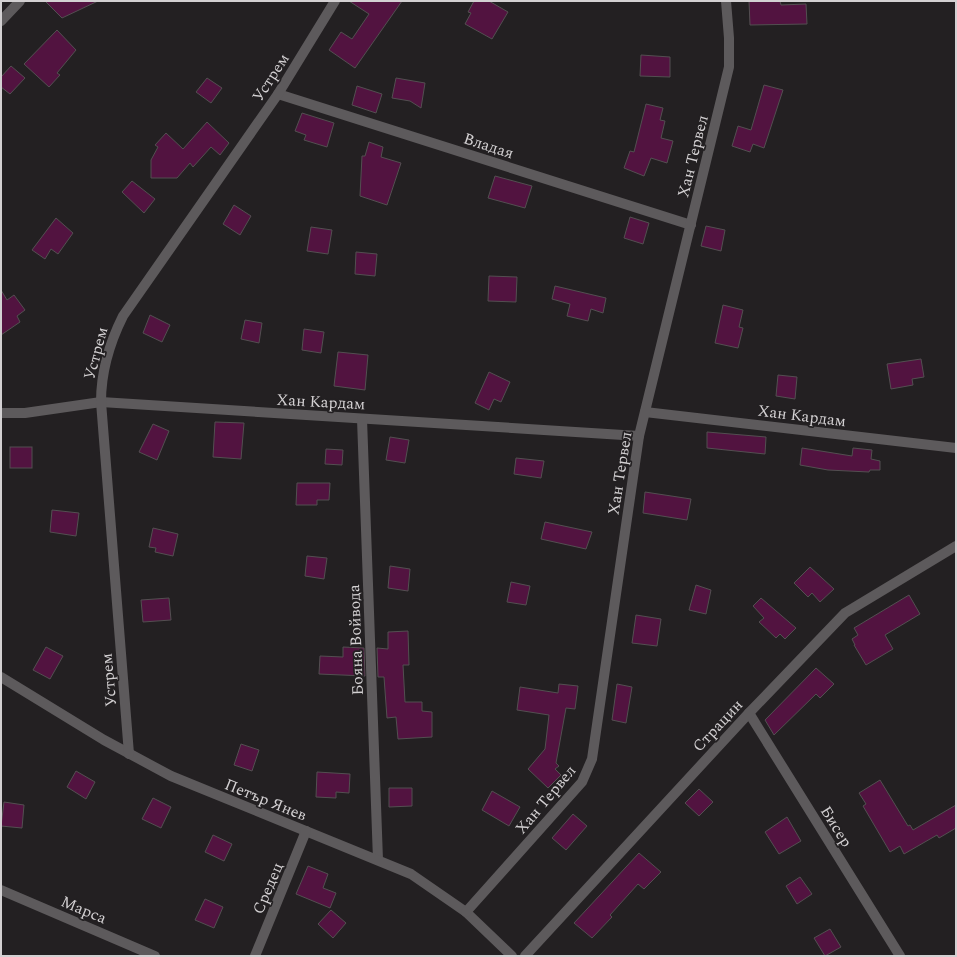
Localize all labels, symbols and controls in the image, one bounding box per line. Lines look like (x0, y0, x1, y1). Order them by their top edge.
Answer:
street label: Устрем (246, 48, 296, 107)
street label: Хан Тервел (671, 113, 715, 200)
street label: Владая (460, 127, 517, 165)
street label: Устрем (77, 324, 115, 382)
street label: Хан Кардам (276, 388, 366, 416)
street label: Хан Кардам (756, 399, 847, 433)
street label: Хан Тервел (602, 430, 638, 517)
street label: Бояна Войвода (342, 584, 370, 696)
street label: Устрем (95, 652, 123, 708)
street label: Страцин (687, 694, 749, 758)
street label: Хан Тервел (510, 760, 582, 840)
street label: Петър Янев (221, 773, 310, 827)
street label: Бисер (814, 801, 858, 852)
street label: Средец (246, 859, 290, 918)
street label: Марса (57, 890, 110, 930)

